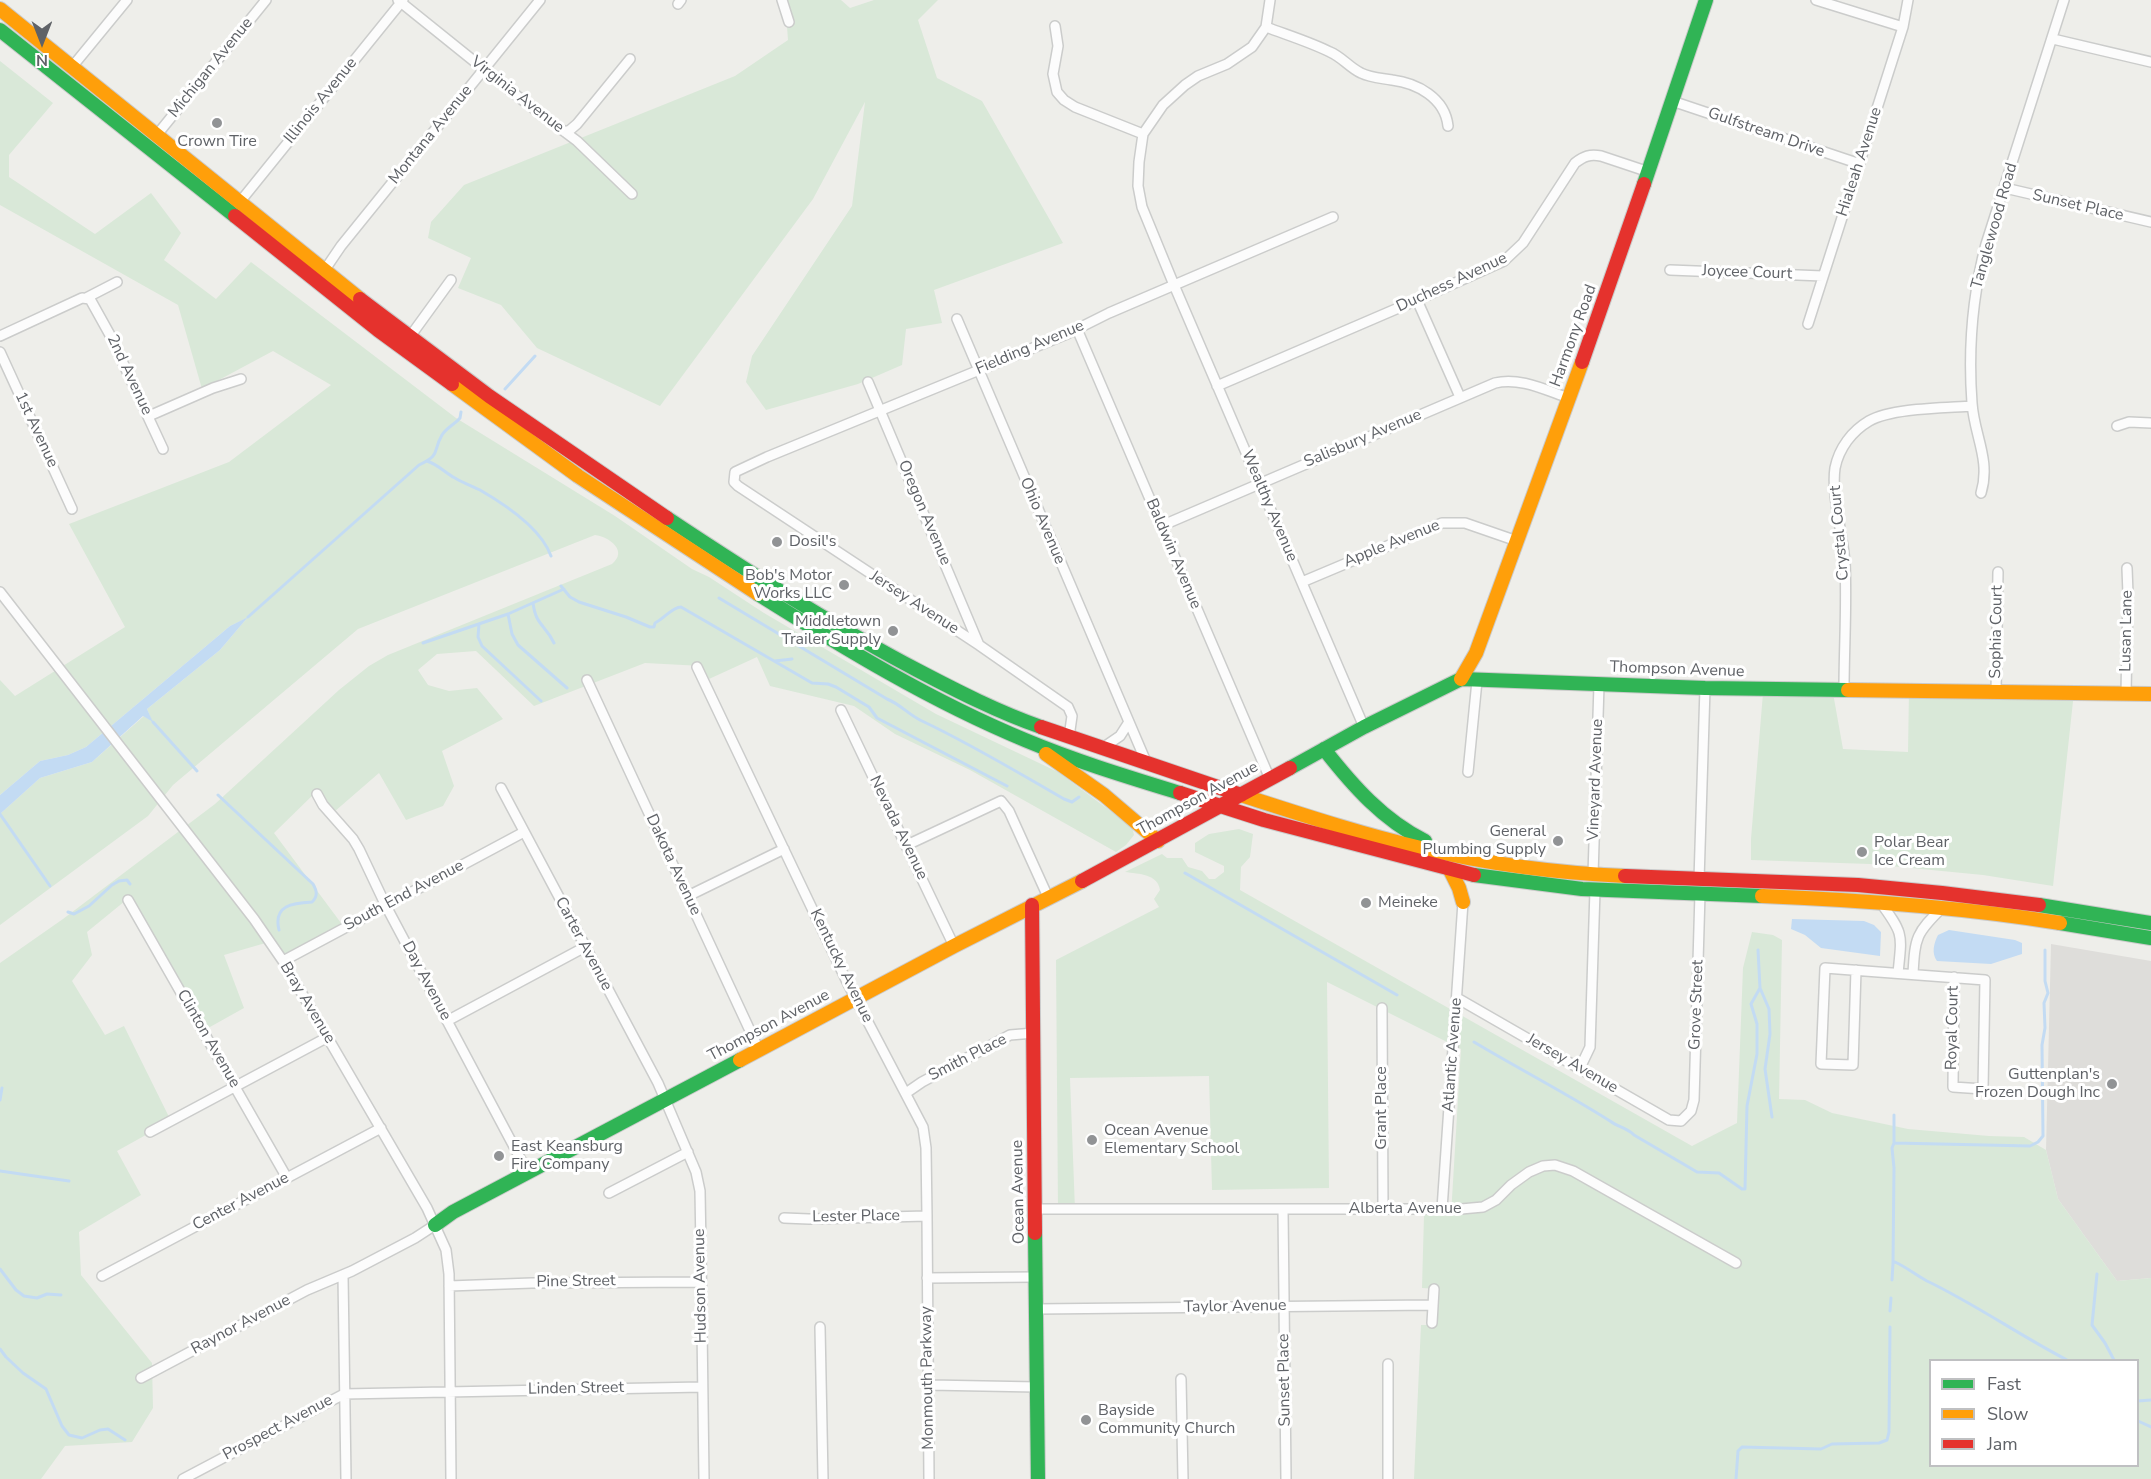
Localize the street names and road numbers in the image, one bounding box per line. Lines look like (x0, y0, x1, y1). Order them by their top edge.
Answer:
street label: Michigan Avenue (165, 14, 257, 122)
street label: Virginia Avenue (466, 53, 568, 137)
street label: Illinois Avenue (280, 54, 362, 148)
street label: Montana Avenue (385, 82, 477, 188)
street label: Gulfstream Drive (1705, 104, 1827, 162)
street label: Hialeah Avenue (1833, 105, 1887, 219)
street label: Tanglewood Road (1968, 161, 2022, 291)
street label: Sunset Place (2031, 186, 2125, 226)
street label: Duchess Avenue (1394, 249, 1510, 317)
street label: Joycee Court (1702, 262, 1792, 284)
street label: Harmony Road (1547, 282, 1601, 390)
street label: Fielding Avenue (973, 317, 1087, 379)
street label: 2nd Avenue (102, 332, 156, 418)
street label: 1st Avenue (10, 389, 62, 471)
street label: Salisbury Avenue (1301, 406, 1425, 472)
street label: Wealthy Avenue (1237, 447, 1301, 565)
street label: Oregon Avenue (893, 458, 955, 568)
street label: Ohio Avenue (1015, 475, 1069, 567)
street label: Crystal Court (1826, 485, 1854, 581)
street label: Baldwin Avenue (1141, 496, 1205, 612)
street label: Apple Avenue (1341, 516, 1443, 572)
street label: Jersey Avenue (866, 567, 962, 639)
street label: Sophia Court (1987, 585, 2007, 679)
street label: Lusan Lane (2117, 590, 2137, 672)
street label: Thompson Avenue (1609, 658, 1745, 682)
street label: Vineyard Avenue (1584, 719, 1608, 841)
street label: Thompson Avenue (1134, 758, 1262, 840)
street label: Nevada Avenue (865, 773, 931, 883)
street label: Dakota Avenue (641, 811, 705, 919)
street label: South End Avenue (341, 856, 467, 936)
street label: Carter Avenue (550, 894, 616, 994)
street label: Kentucky Avenue (805, 906, 877, 1026)
street label: Day Avenue (397, 938, 455, 1024)
street label: Bray Avenue (275, 959, 339, 1047)
street label: Grove Street (1686, 959, 1708, 1051)
street label: Clinton Avenue (172, 986, 244, 1092)
street label: Thompson Avenue (705, 986, 833, 1066)
street label: Royal Court (1943, 986, 1963, 1070)
street label: Atlantic Avenue (1439, 997, 1467, 1113)
street label: Smith Place (926, 1030, 1010, 1086)
street label: Jersey Avenue (1523, 1030, 1621, 1098)
street label: Grant Place (1372, 1066, 1392, 1150)
street label: Ocean Avenue (1008, 1140, 1030, 1244)
street label: Center Avenue (190, 1169, 292, 1235)
street label: Alberta Avenue (1348, 1199, 1462, 1219)
street label: Lester Place (812, 1207, 900, 1227)
street label: Hudson Avenue (690, 1228, 712, 1344)
street label: Pine Street (536, 1272, 616, 1292)
street label: Raynor Avenue (188, 1291, 294, 1359)
street label: Taylor Avenue (1183, 1297, 1287, 1317)
street label: Monmouth Parkway (917, 1306, 939, 1450)
street label: Sunset Place (1275, 1333, 1295, 1427)
street label: Linden Street (528, 1379, 624, 1399)
street label: Prospect Avenue (220, 1391, 336, 1465)

